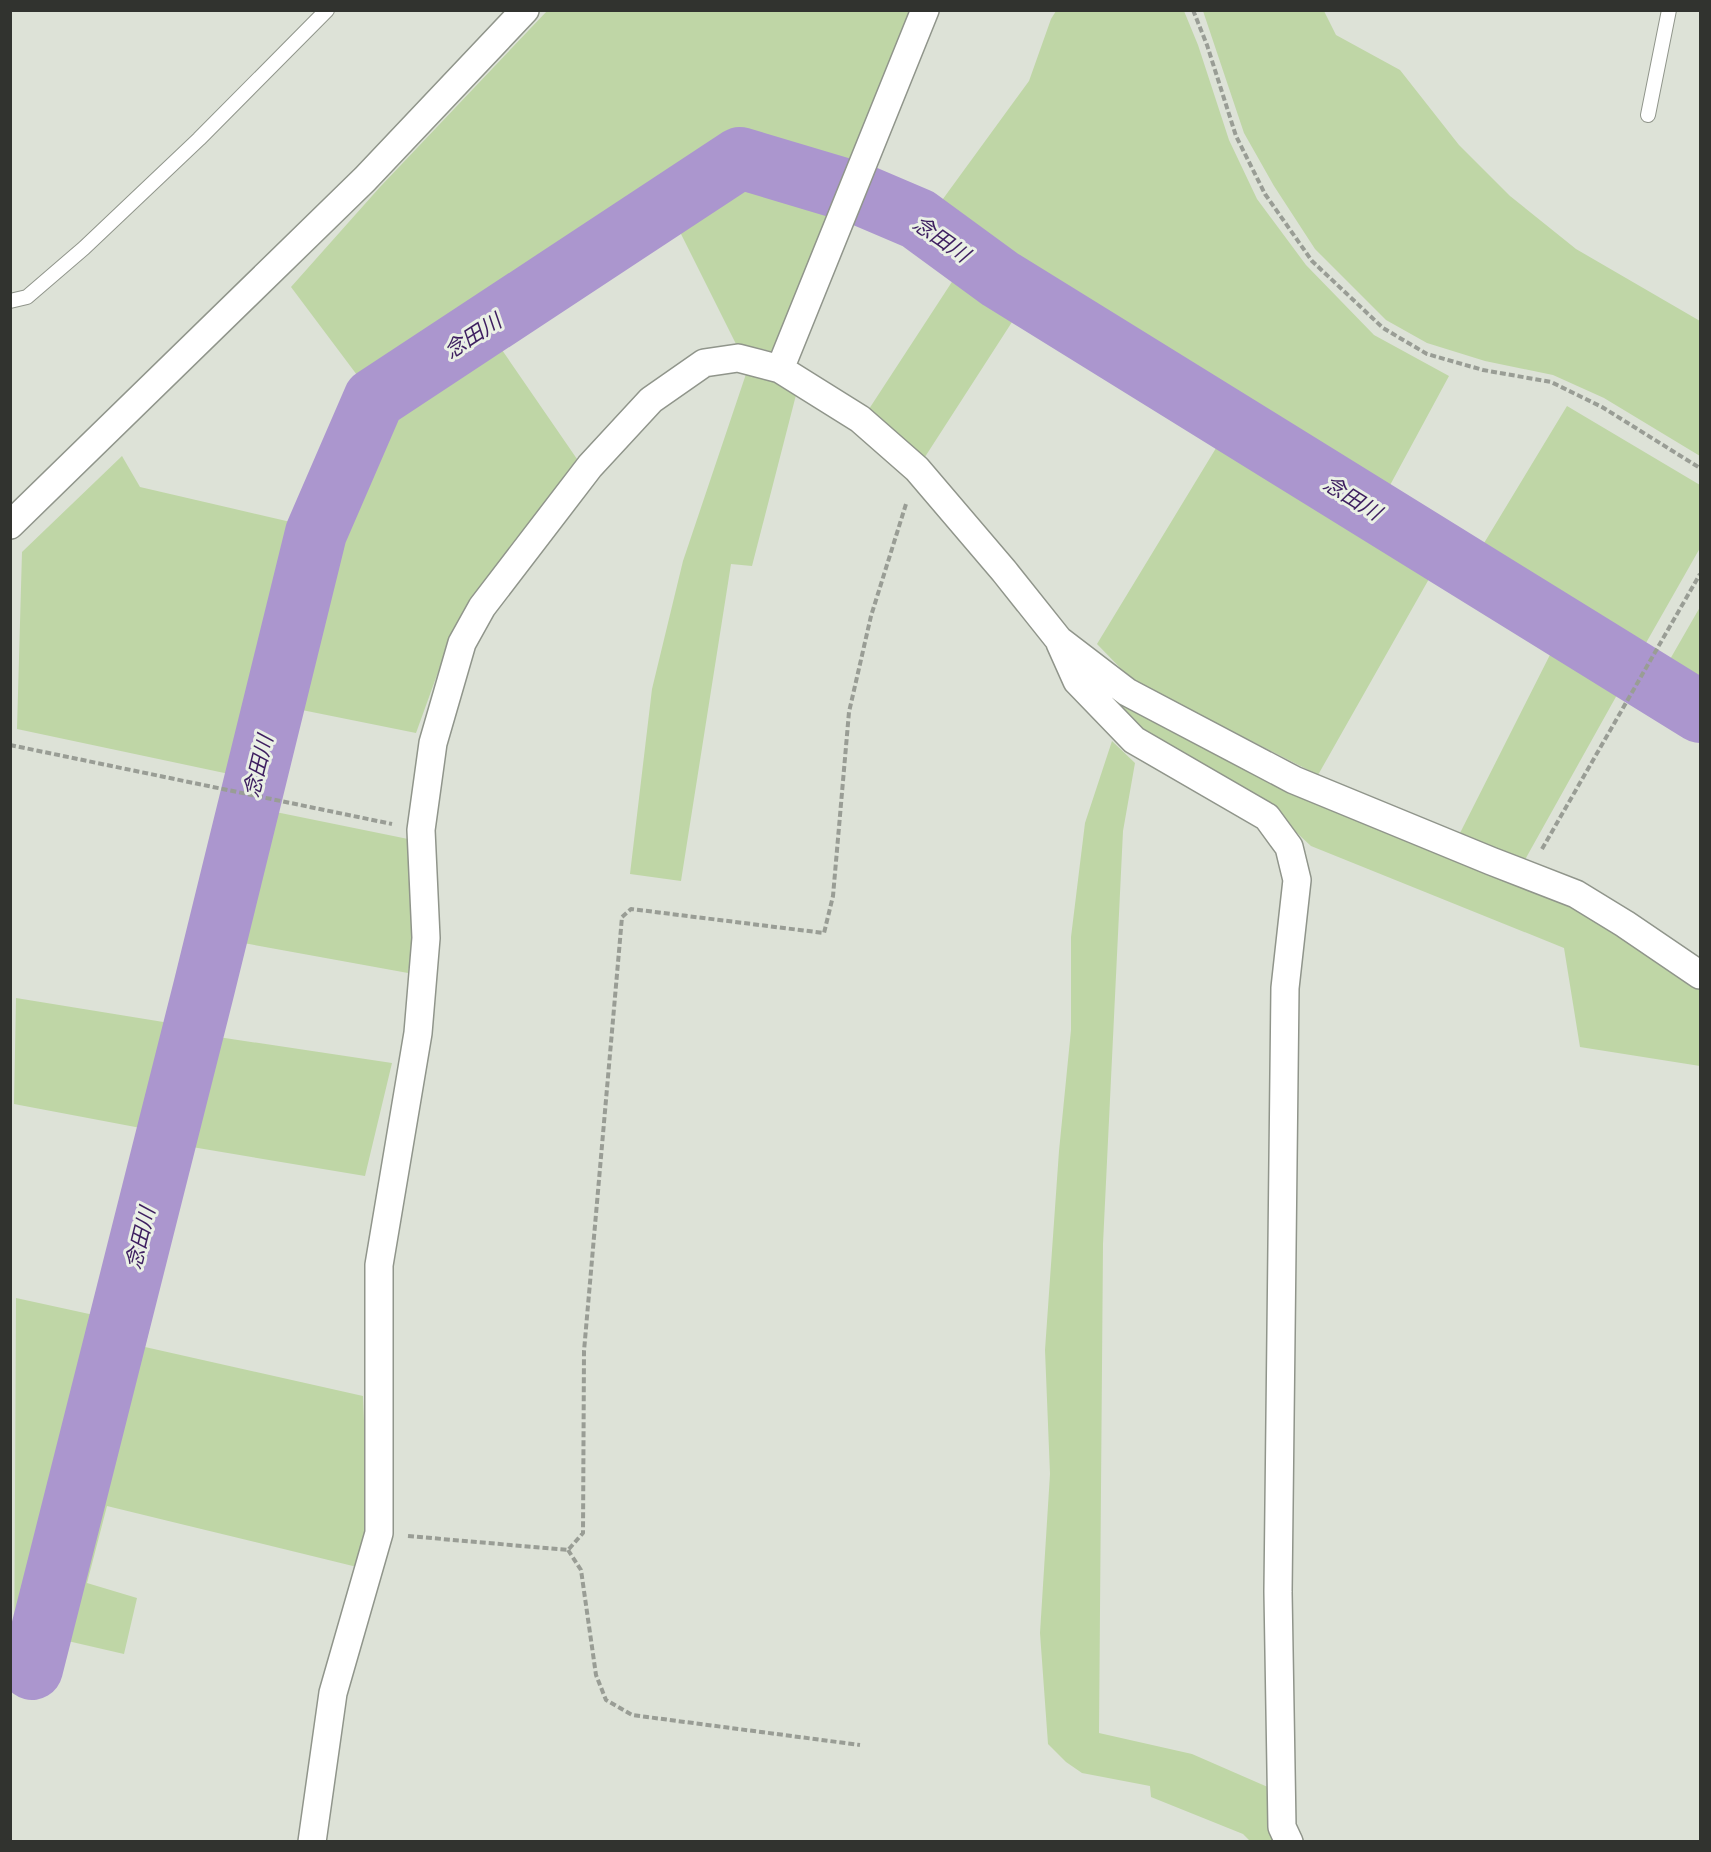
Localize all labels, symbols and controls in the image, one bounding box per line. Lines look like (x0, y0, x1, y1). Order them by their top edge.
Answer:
water label: 念田川 (909, 210, 977, 267)
water label: 念田川 (439, 306, 507, 363)
water label: 念田川 (1320, 470, 1388, 525)
water label: 念田川 (237, 730, 277, 800)
water label: 念田川 (119, 1202, 159, 1272)

